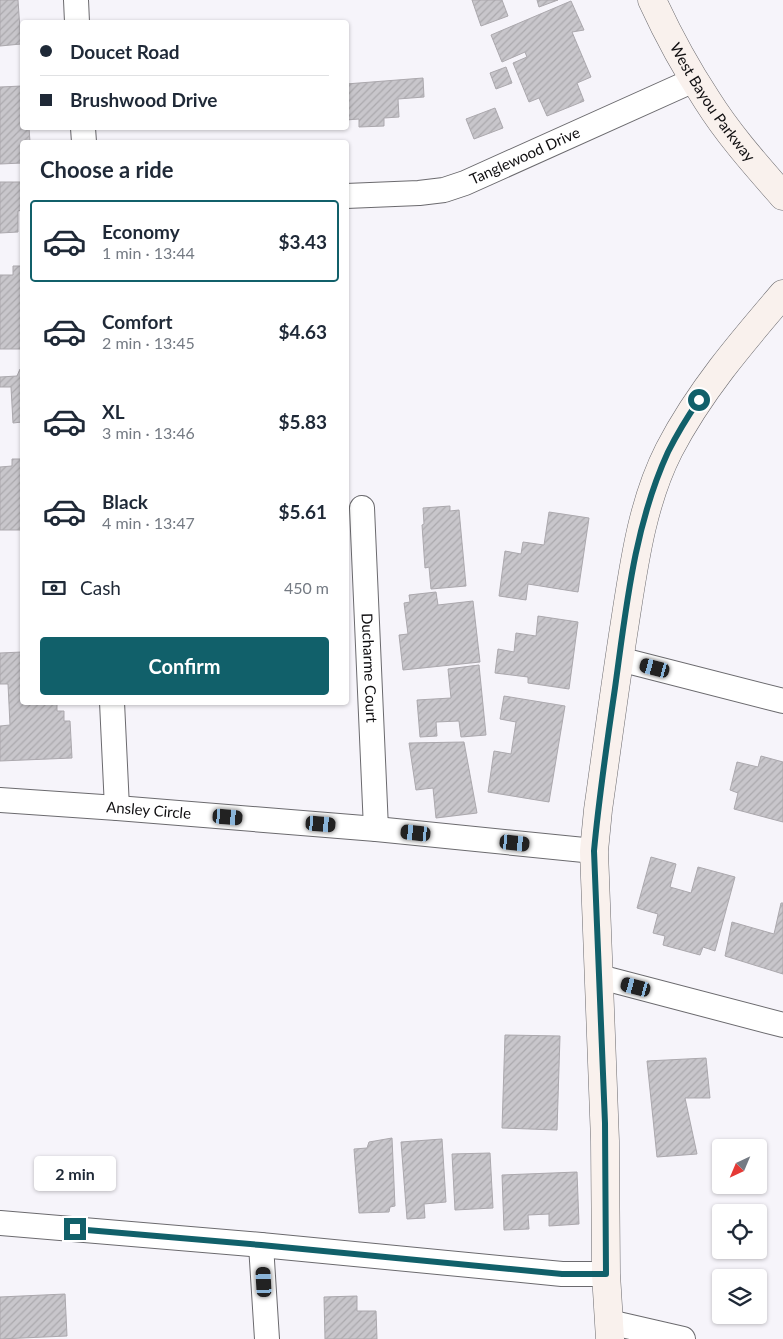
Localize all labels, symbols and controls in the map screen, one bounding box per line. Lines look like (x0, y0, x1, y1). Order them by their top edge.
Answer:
street label: West Bayou Parkway (667, 39, 759, 165)
text: Doucet Road (70, 40, 180, 63)
text: Brushwood Drive (70, 88, 218, 111)
street label: Tanglewood Drive (466, 123, 582, 188)
text: Choose a ride (40, 156, 174, 183)
icon: car (42, 219, 87, 264)
text: Economy (102, 220, 180, 243)
text: $3.43 (278, 230, 327, 253)
text: 1 min · 13:44 (102, 243, 195, 262)
icon: car (42, 309, 87, 354)
text: Comfort (102, 310, 173, 333)
text: $4.63 (278, 320, 327, 343)
text: 2 min · 13:45 (102, 333, 195, 352)
route start (688, 389, 710, 411)
icon: car (42, 399, 87, 444)
text: XL (102, 400, 125, 423)
text: $5.83 (278, 410, 327, 433)
text: 3 min · 13:46 (102, 423, 195, 442)
icon: car (42, 489, 87, 534)
text: Black (102, 490, 148, 513)
text: $5.61 (278, 500, 327, 523)
text: 4 min · 13:47 (102, 513, 195, 532)
icon: cash (40, 574, 68, 602)
text: Cash (80, 576, 121, 599)
text: 450 m (284, 578, 329, 597)
street label: Ducharme Court (359, 613, 381, 724)
button: Confirm (40, 637, 329, 695)
car (638, 657, 671, 679)
street label: Ansley Circle (106, 797, 192, 822)
car (212, 808, 243, 826)
car (305, 815, 336, 833)
car (400, 824, 431, 842)
car (499, 834, 530, 852)
car (619, 976, 652, 998)
north arrow (712, 1139, 768, 1194)
map controls (712, 1139, 767, 1324)
callout: 2 min (34, 1156, 116, 1192)
text: 2 min (55, 1164, 95, 1183)
button: locate (712, 1204, 767, 1259)
route end (64, 1218, 86, 1240)
car (255, 1267, 272, 1297)
button: layers (712, 1269, 767, 1324)

